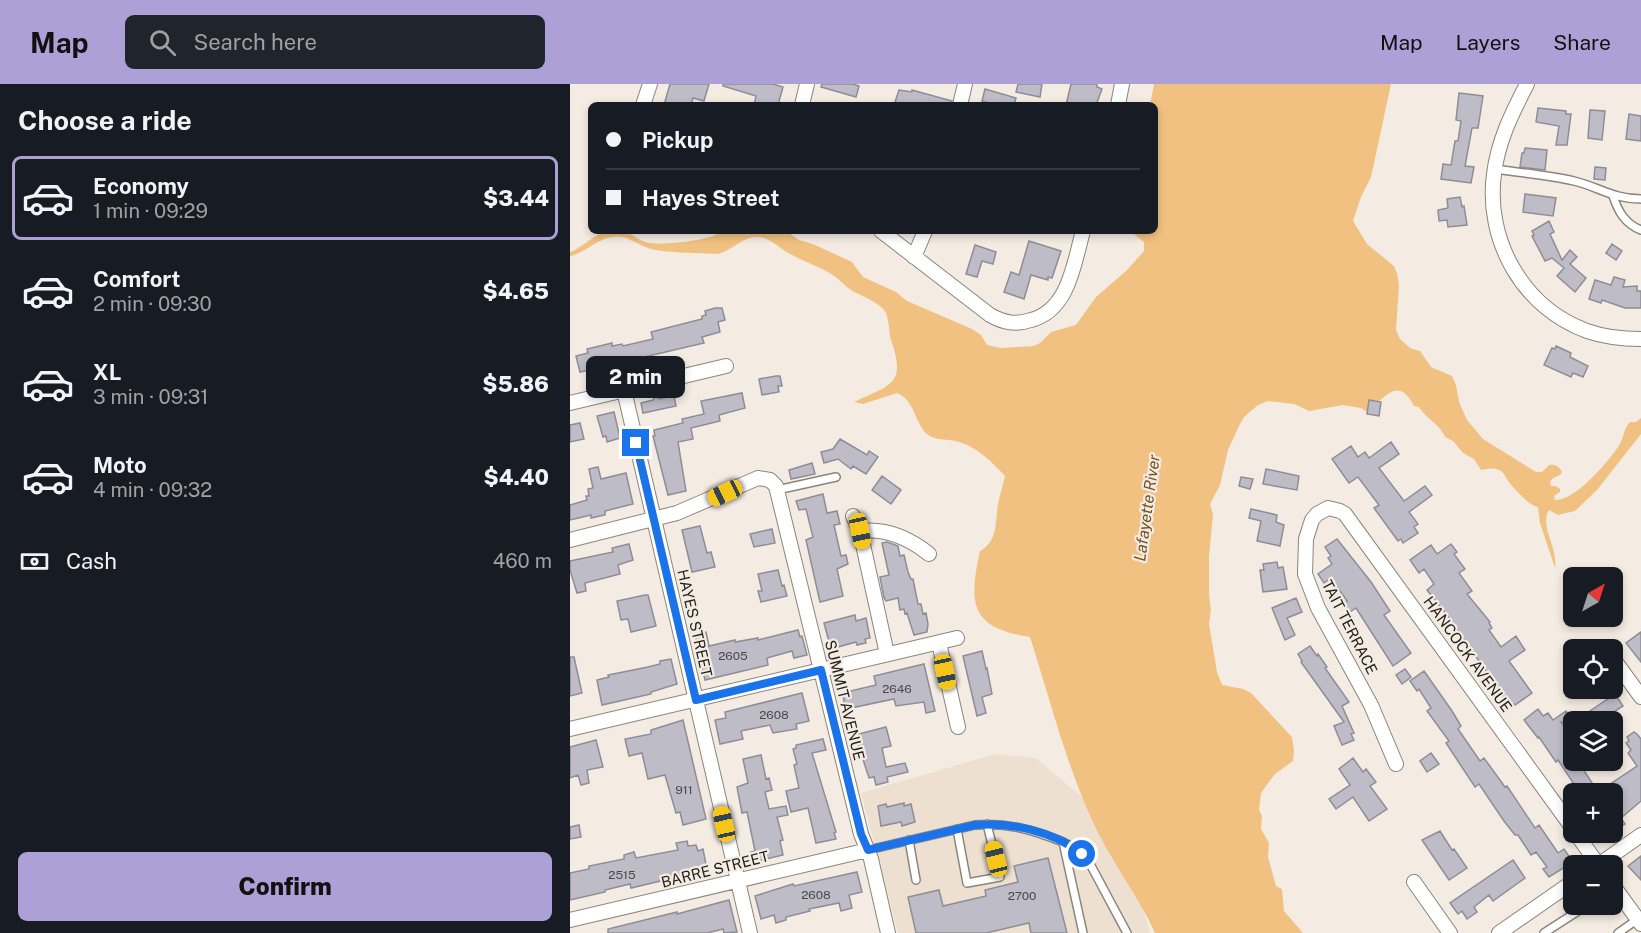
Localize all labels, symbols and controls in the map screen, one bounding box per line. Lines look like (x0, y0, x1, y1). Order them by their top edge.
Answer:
search box (125, 15, 545, 69)
text: Map (30, 26, 89, 59)
icon: search (146, 26, 179, 59)
text: Search here (194, 29, 317, 55)
text: Map (1380, 30, 1423, 55)
text: Layers (1456, 30, 1520, 55)
text: Share (1553, 30, 1611, 55)
text: Choose a ride (18, 104, 192, 136)
text: Pickup (642, 127, 713, 153)
icon: car (21, 171, 75, 225)
text: Economy (93, 173, 189, 199)
text: $3.44 (483, 185, 549, 211)
text: Hayes Street (642, 185, 779, 211)
text: 1 min · 09:29 (93, 199, 208, 223)
icon: car (21, 264, 75, 318)
text: Comfort (93, 266, 180, 292)
text: $4.65 (483, 278, 549, 304)
text: 2 min · 09:30 (93, 292, 212, 316)
callout: 2 min (586, 356, 686, 398)
icon: car (21, 357, 75, 411)
text: XL (93, 359, 121, 385)
text: 2 min (609, 365, 662, 389)
text: $5.86 (482, 371, 549, 397)
text: 3 min · 09:31 (93, 385, 208, 409)
route end (622, 429, 649, 456)
icon: car (21, 450, 75, 504)
text: Moto (93, 452, 147, 478)
water label: Lafayette River (1130, 452, 1164, 563)
text: $4.40 (484, 464, 549, 490)
car (705, 477, 745, 509)
text: 4 min · 09:32 (93, 478, 212, 502)
car (847, 512, 873, 550)
icon: cash (18, 545, 51, 578)
text: Cash (66, 548, 117, 574)
text: 460 m (493, 549, 552, 573)
north arrow (1563, 567, 1623, 627)
map controls (1563, 567, 1623, 915)
street label: HAYES STREET (674, 568, 716, 679)
street label: TAIT TERRACE (1319, 577, 1381, 677)
street label: HANCOCK AVENUE (1420, 593, 1516, 715)
street label: SUMMIT AVENUE (822, 638, 868, 762)
button: locate (1563, 639, 1623, 699)
house number: 2605 (718, 649, 748, 663)
car (932, 653, 958, 691)
house number: 2646 (882, 682, 912, 696)
house number: 2608 (759, 708, 789, 722)
button: layers (1563, 711, 1623, 771)
house number: 911 (675, 783, 693, 797)
button: + (1563, 783, 1623, 843)
car (711, 804, 737, 844)
car (983, 839, 1009, 879)
route start (1068, 840, 1095, 867)
street label: BARRE STREET (659, 847, 771, 891)
button: Confirm (18, 852, 552, 921)
button: − (1563, 855, 1623, 915)
house number: 2515 (608, 868, 636, 882)
house number: 2608 (801, 888, 831, 902)
house number: 2700 (1008, 889, 1036, 903)

